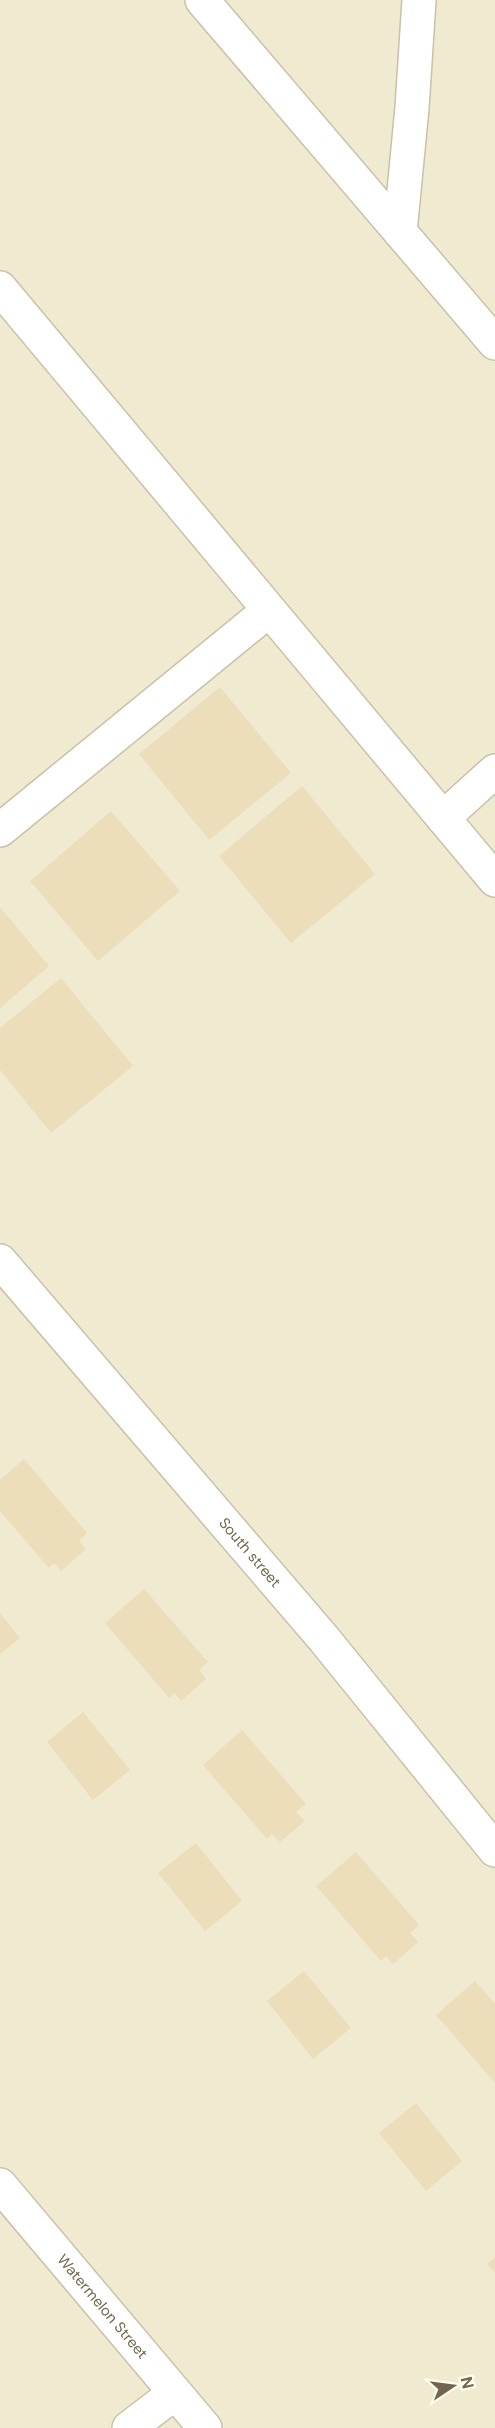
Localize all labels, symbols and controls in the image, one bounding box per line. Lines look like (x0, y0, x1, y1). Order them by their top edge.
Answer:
street label: South street (214, 1513, 285, 1592)
street label: Watermelon Street (53, 2250, 152, 2363)
north arrow (423, 2356, 483, 2416)
text: N (456, 2375, 479, 2391)

